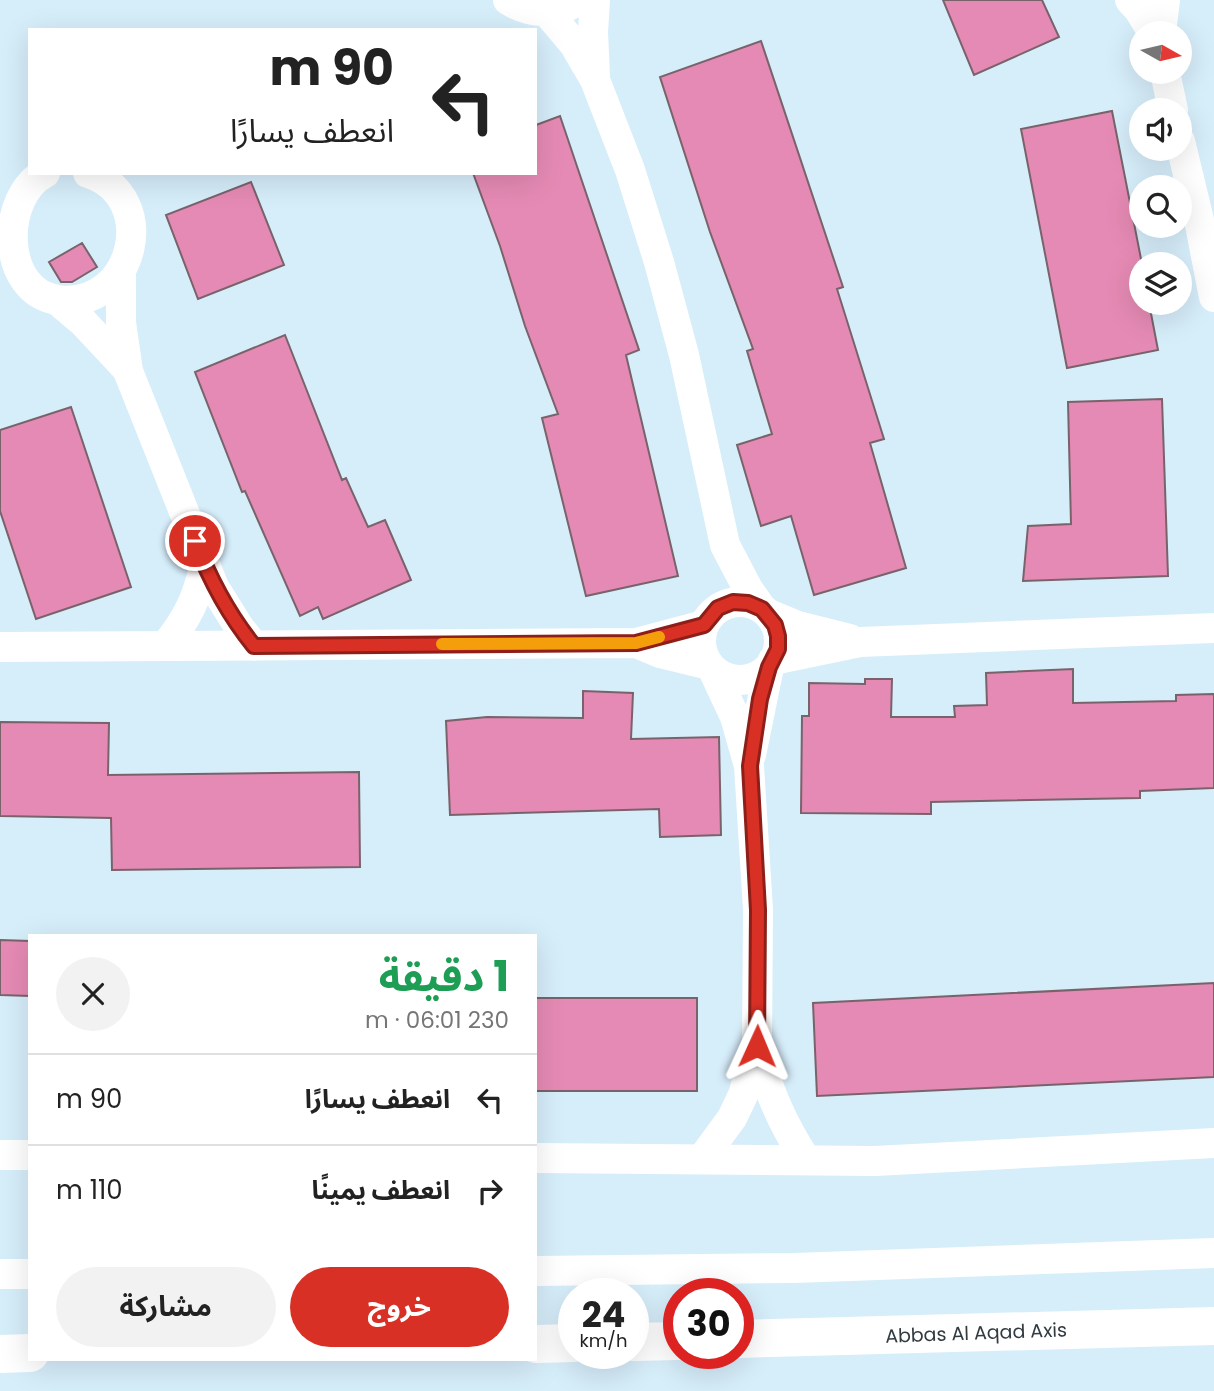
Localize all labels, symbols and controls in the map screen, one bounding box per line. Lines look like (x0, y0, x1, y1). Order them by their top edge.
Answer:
north arrow (1129, 21, 1192, 84)
map controls (1129, 21, 1192, 315)
text: 90 m (270, 34, 394, 102)
icon: left (418, 56, 509, 147)
button: sound (1129, 98, 1192, 161)
text: انعطف يسارًا (230, 108, 394, 153)
button: search (1129, 175, 1192, 238)
button: layers (1129, 252, 1192, 315)
pin (165, 511, 225, 571)
icon: arrive (176, 522, 214, 560)
text: 1 دقيقة (379, 947, 509, 1006)
button: close (56, 957, 130, 1031)
text: 230 m · 06:01 (365, 1004, 509, 1036)
position arrow (720, 1009, 794, 1083)
text: 90 m (56, 1081, 122, 1117)
text: انعطف يسارًا (305, 1081, 450, 1117)
icon: left (471, 1081, 509, 1119)
text: 110 m (56, 1172, 123, 1208)
text: انعطف يمينًا (312, 1172, 450, 1208)
icon: right (471, 1172, 509, 1210)
button: مشاركة (56, 1267, 276, 1347)
button: خروج (290, 1267, 509, 1347)
speed limit sign: 30 (663, 1278, 754, 1369)
text: 24 (582, 1290, 625, 1339)
street label: Abbas Al Aqad Axis (885, 1316, 1067, 1350)
text: km/h (580, 1328, 627, 1353)

